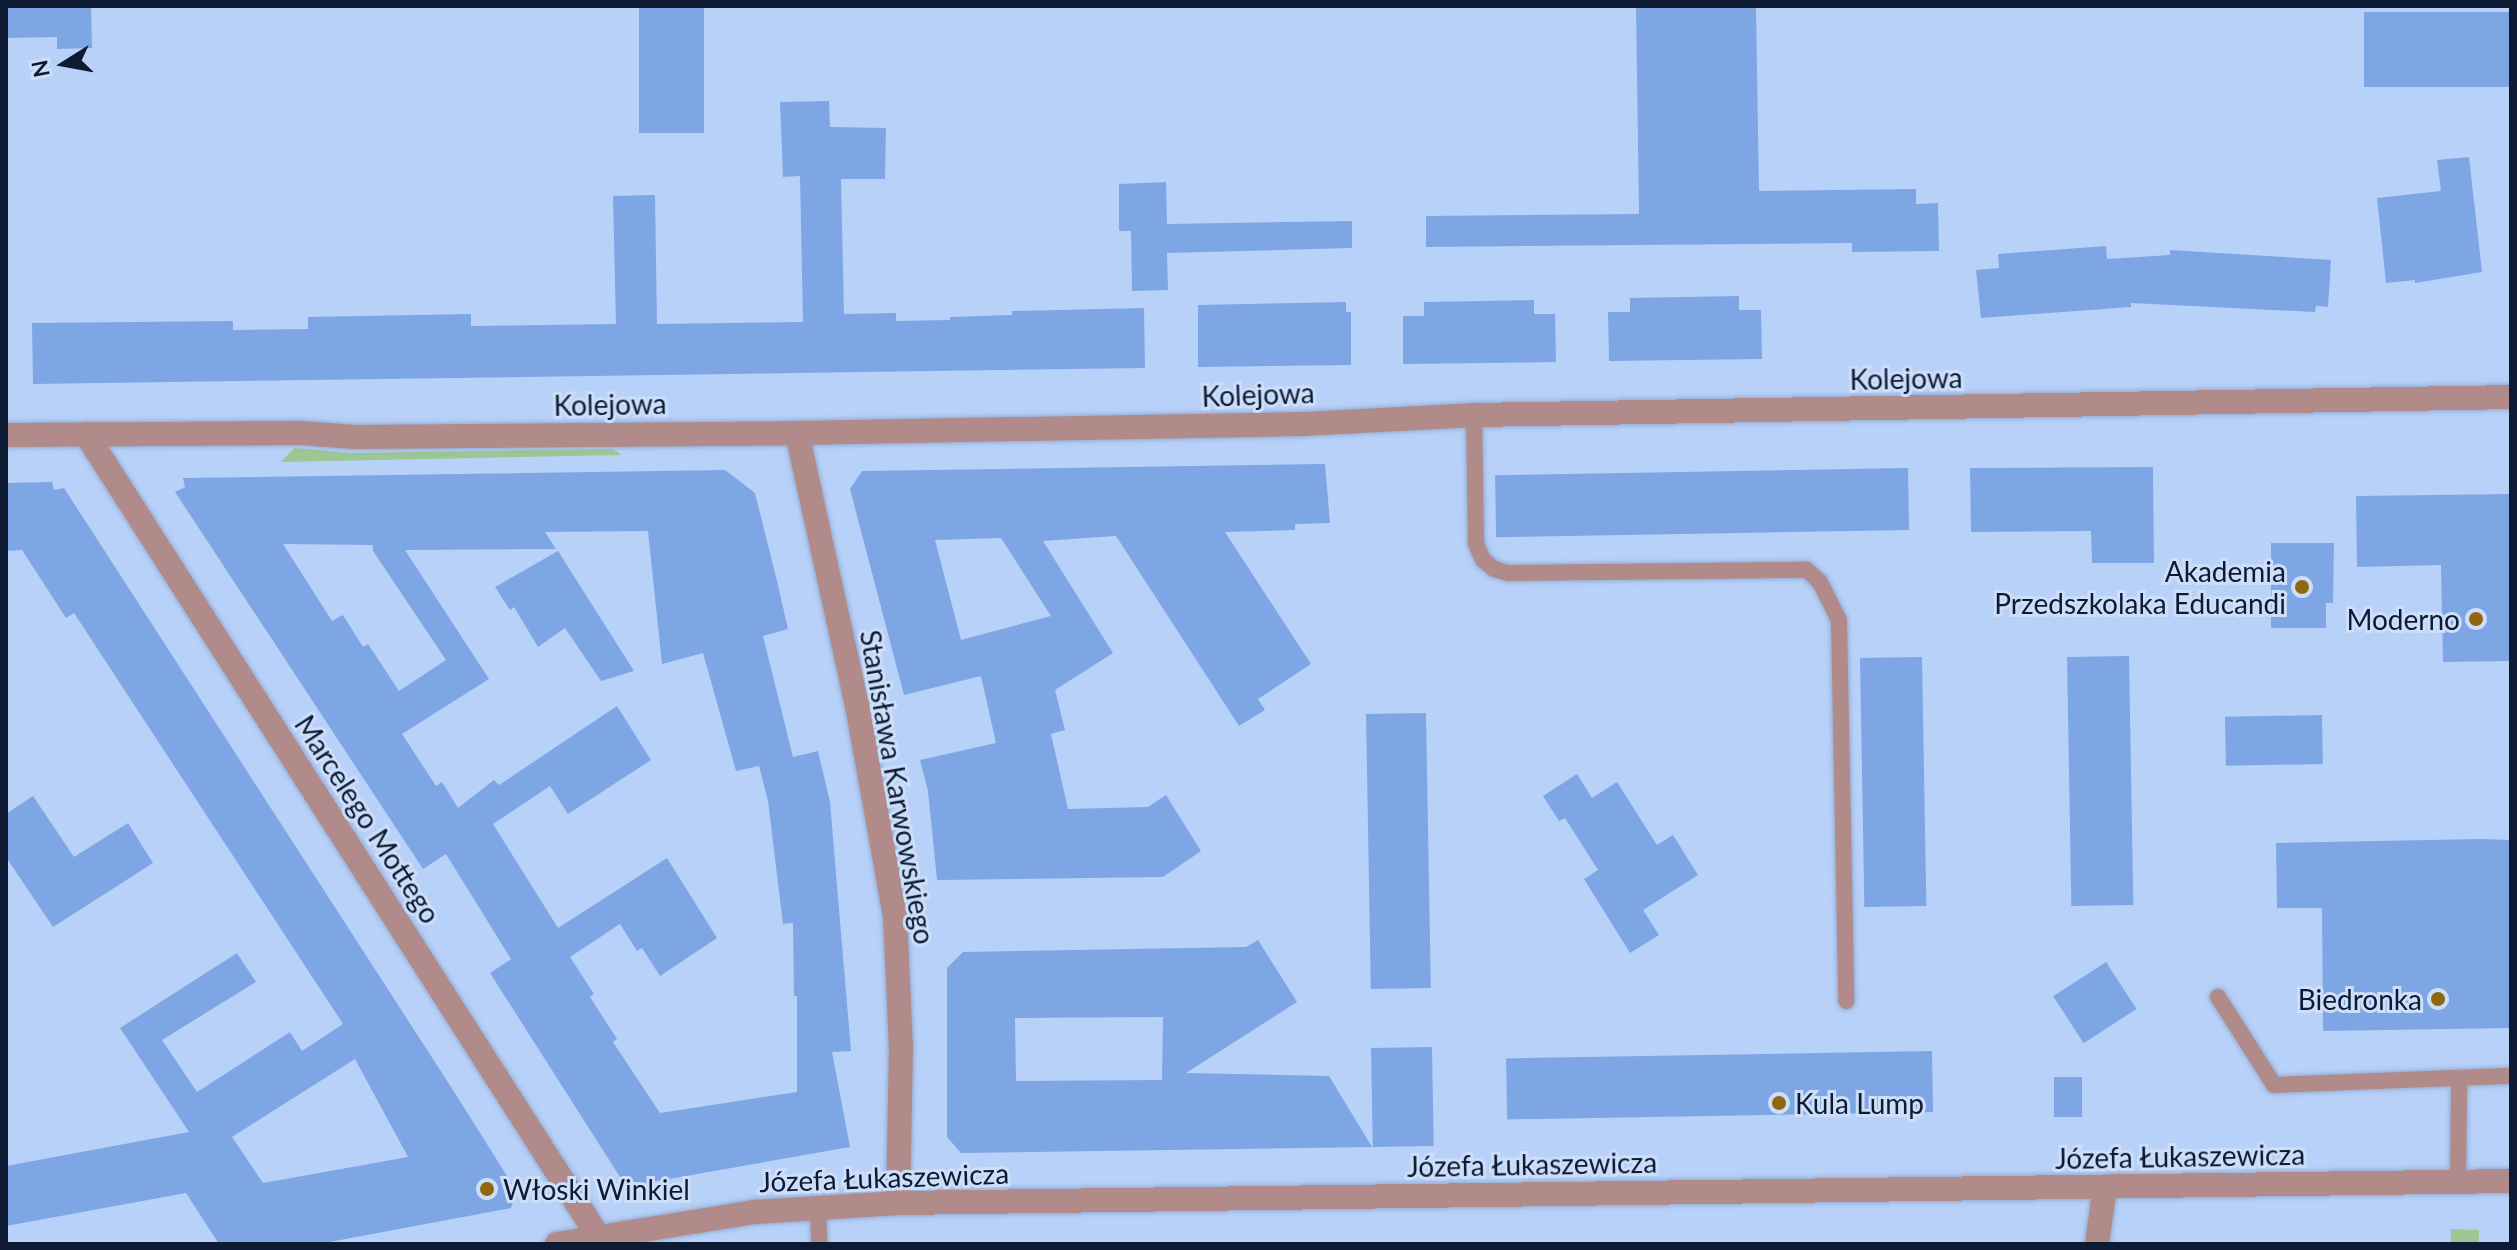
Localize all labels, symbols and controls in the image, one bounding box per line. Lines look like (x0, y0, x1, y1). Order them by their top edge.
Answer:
north arrow (24, 24, 104, 104)
text: N (25, 58, 55, 80)
street label: Kolejowa (1849, 360, 1963, 396)
street label: Kolejowa (1201, 375, 1315, 413)
street label: Kolejowa (553, 386, 667, 422)
place label: Akademia Przedszkolaka Educandi (1994, 554, 2286, 620)
marker: Akademia Przedszkolaka Educandi (2293, 578, 2311, 596)
place label: Moderno (2346, 602, 2460, 636)
marker: Moderno (2467, 610, 2485, 628)
street label: Stanisława Karwowskiego (854, 627, 942, 947)
street label: Marcelego Mottego (288, 709, 448, 929)
place label: Biedronka (2298, 982, 2422, 1016)
marker: Biedronka (2429, 990, 2447, 1008)
place label: Kula Lump (1795, 1086, 1924, 1120)
marker: Kula Lump (1770, 1094, 1788, 1112)
street label: Józefa Łukaszewicza (2055, 1137, 2305, 1175)
street label: Józefa Łukaszewicza (1407, 1145, 1657, 1183)
street label: Józefa Łukaszewicza (758, 1156, 1010, 1198)
place label: Włoski Winkiel (503, 1172, 690, 1206)
marker: Włoski Winkiel (478, 1180, 496, 1198)

